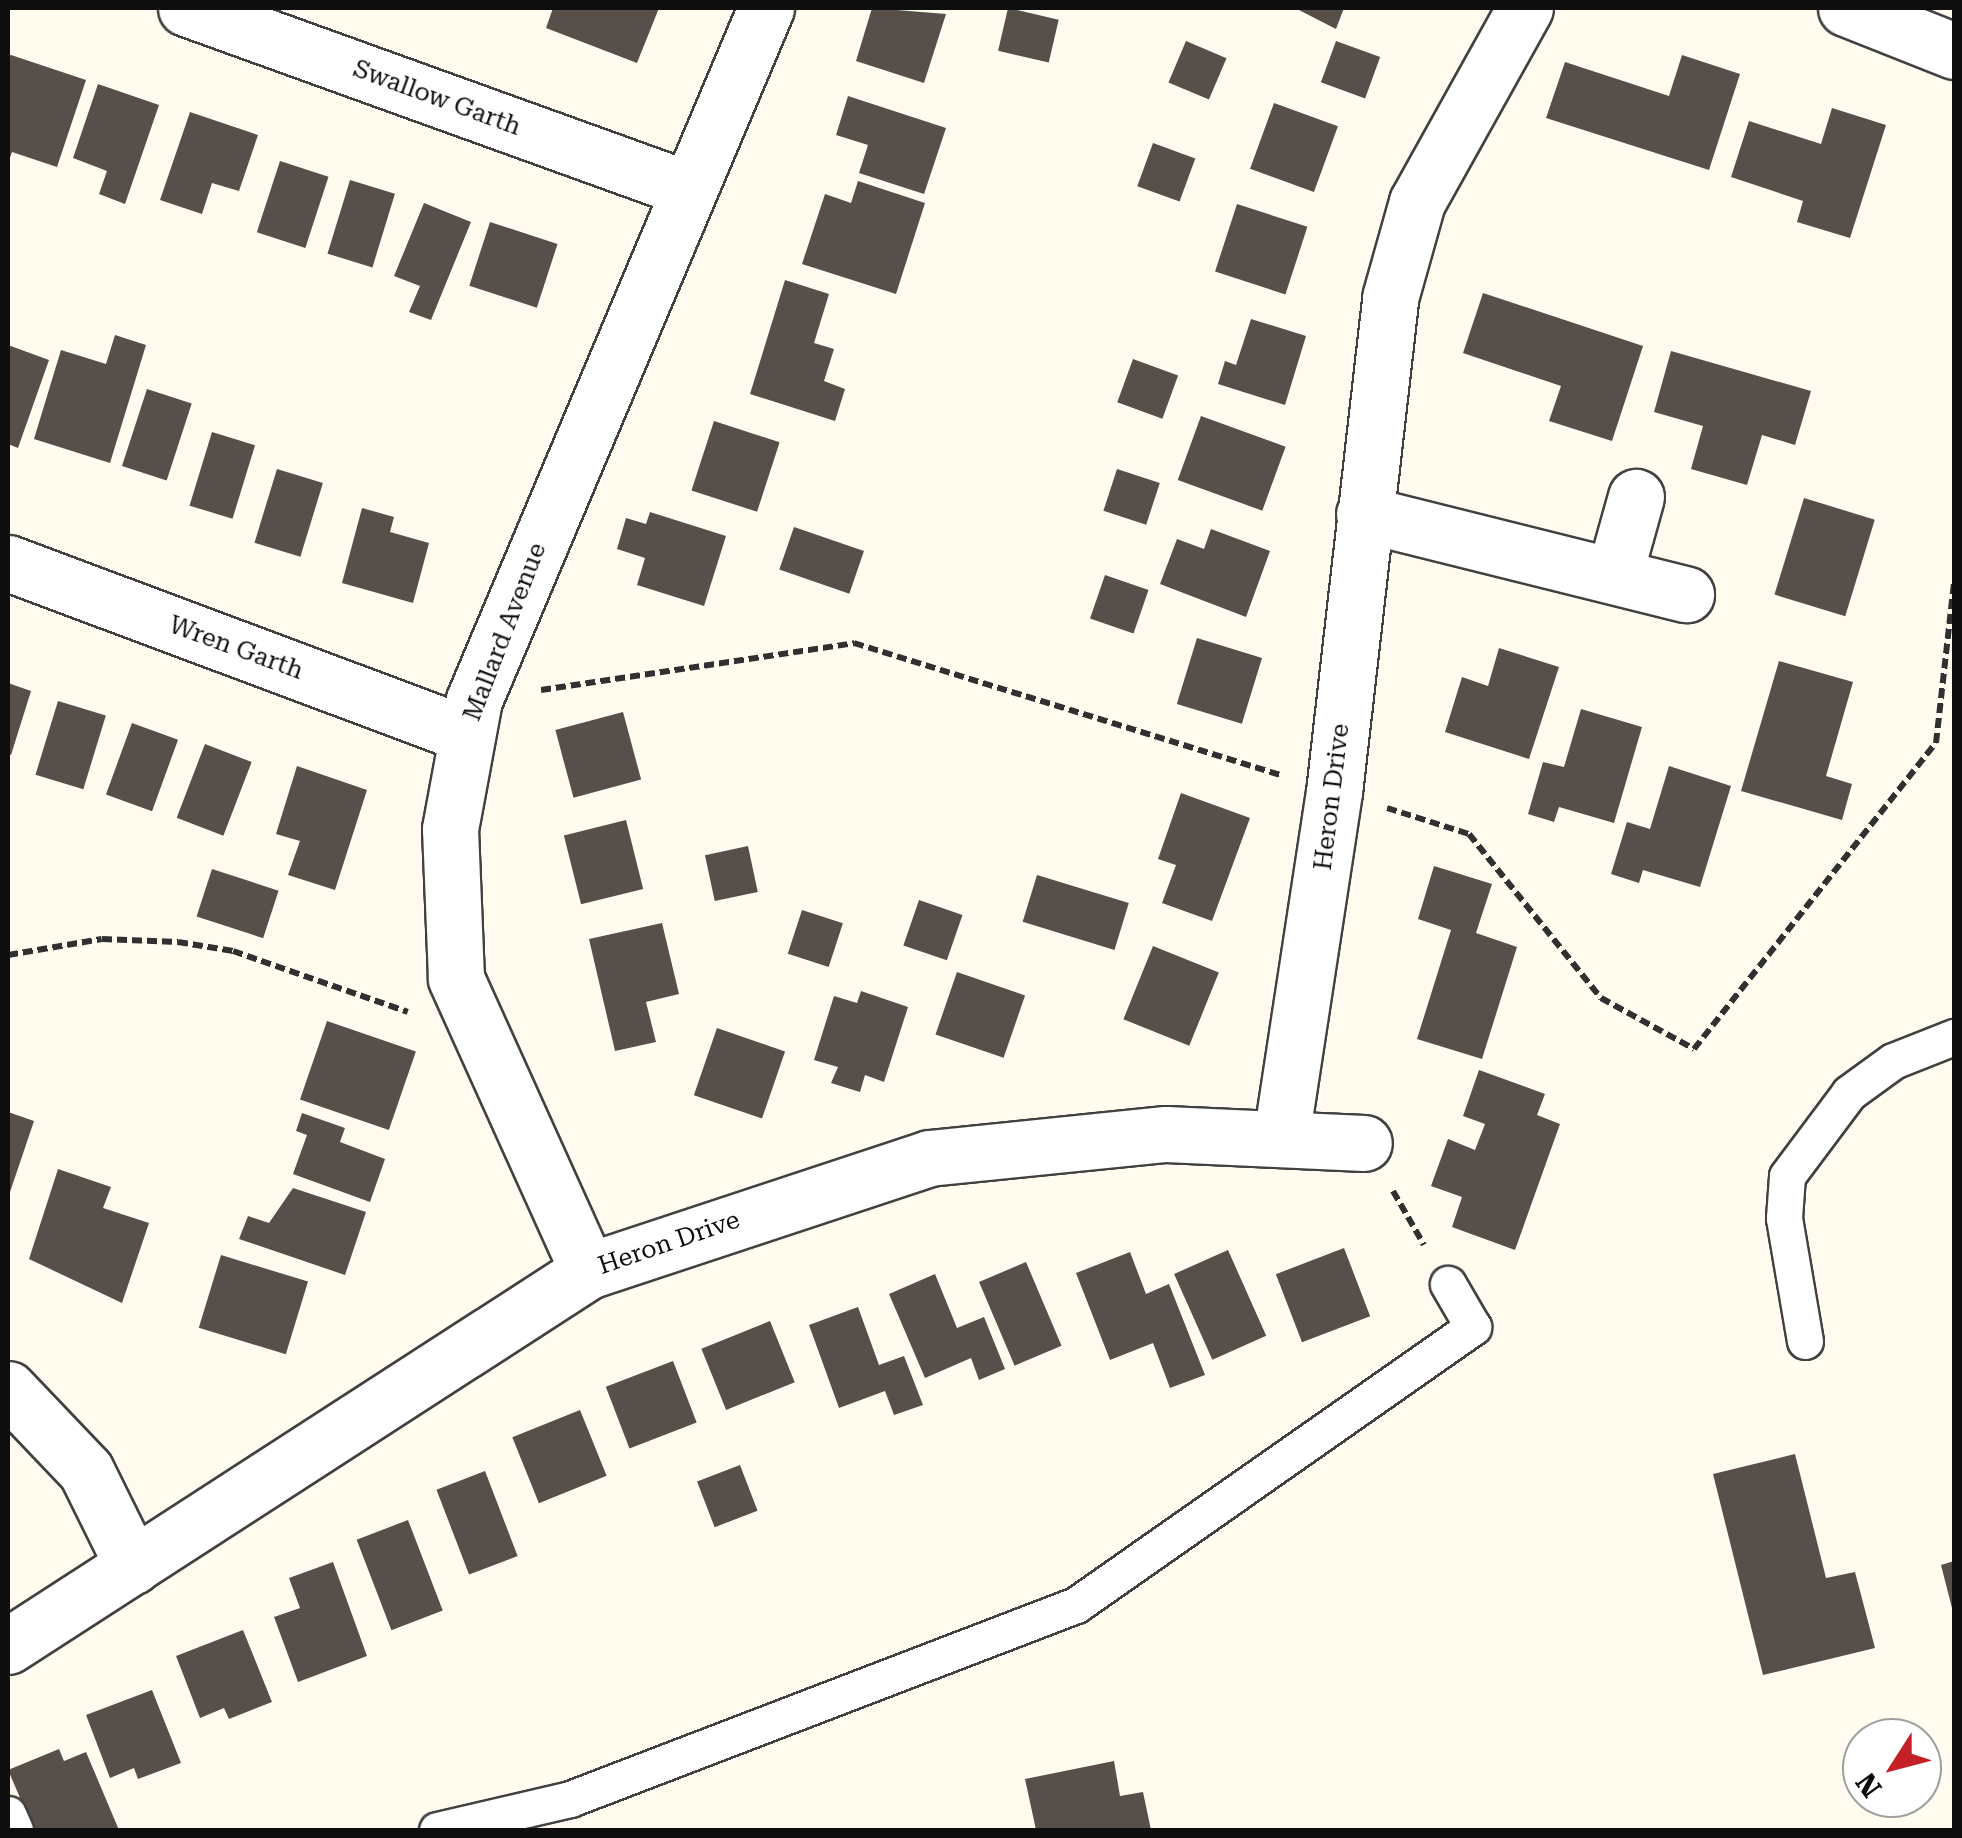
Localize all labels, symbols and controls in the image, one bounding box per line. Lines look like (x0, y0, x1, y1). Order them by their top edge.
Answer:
street label: Swallow Garth (349, 54, 525, 142)
street label: Mallard Avenue (457, 539, 553, 725)
street label: Wren Garth (165, 610, 307, 686)
street label: Heron Drive (1308, 722, 1356, 872)
street label: Heron Drive (594, 1205, 744, 1281)
north arrow (1842, 1718, 1942, 1818)
text: N (1849, 1766, 1889, 1803)

